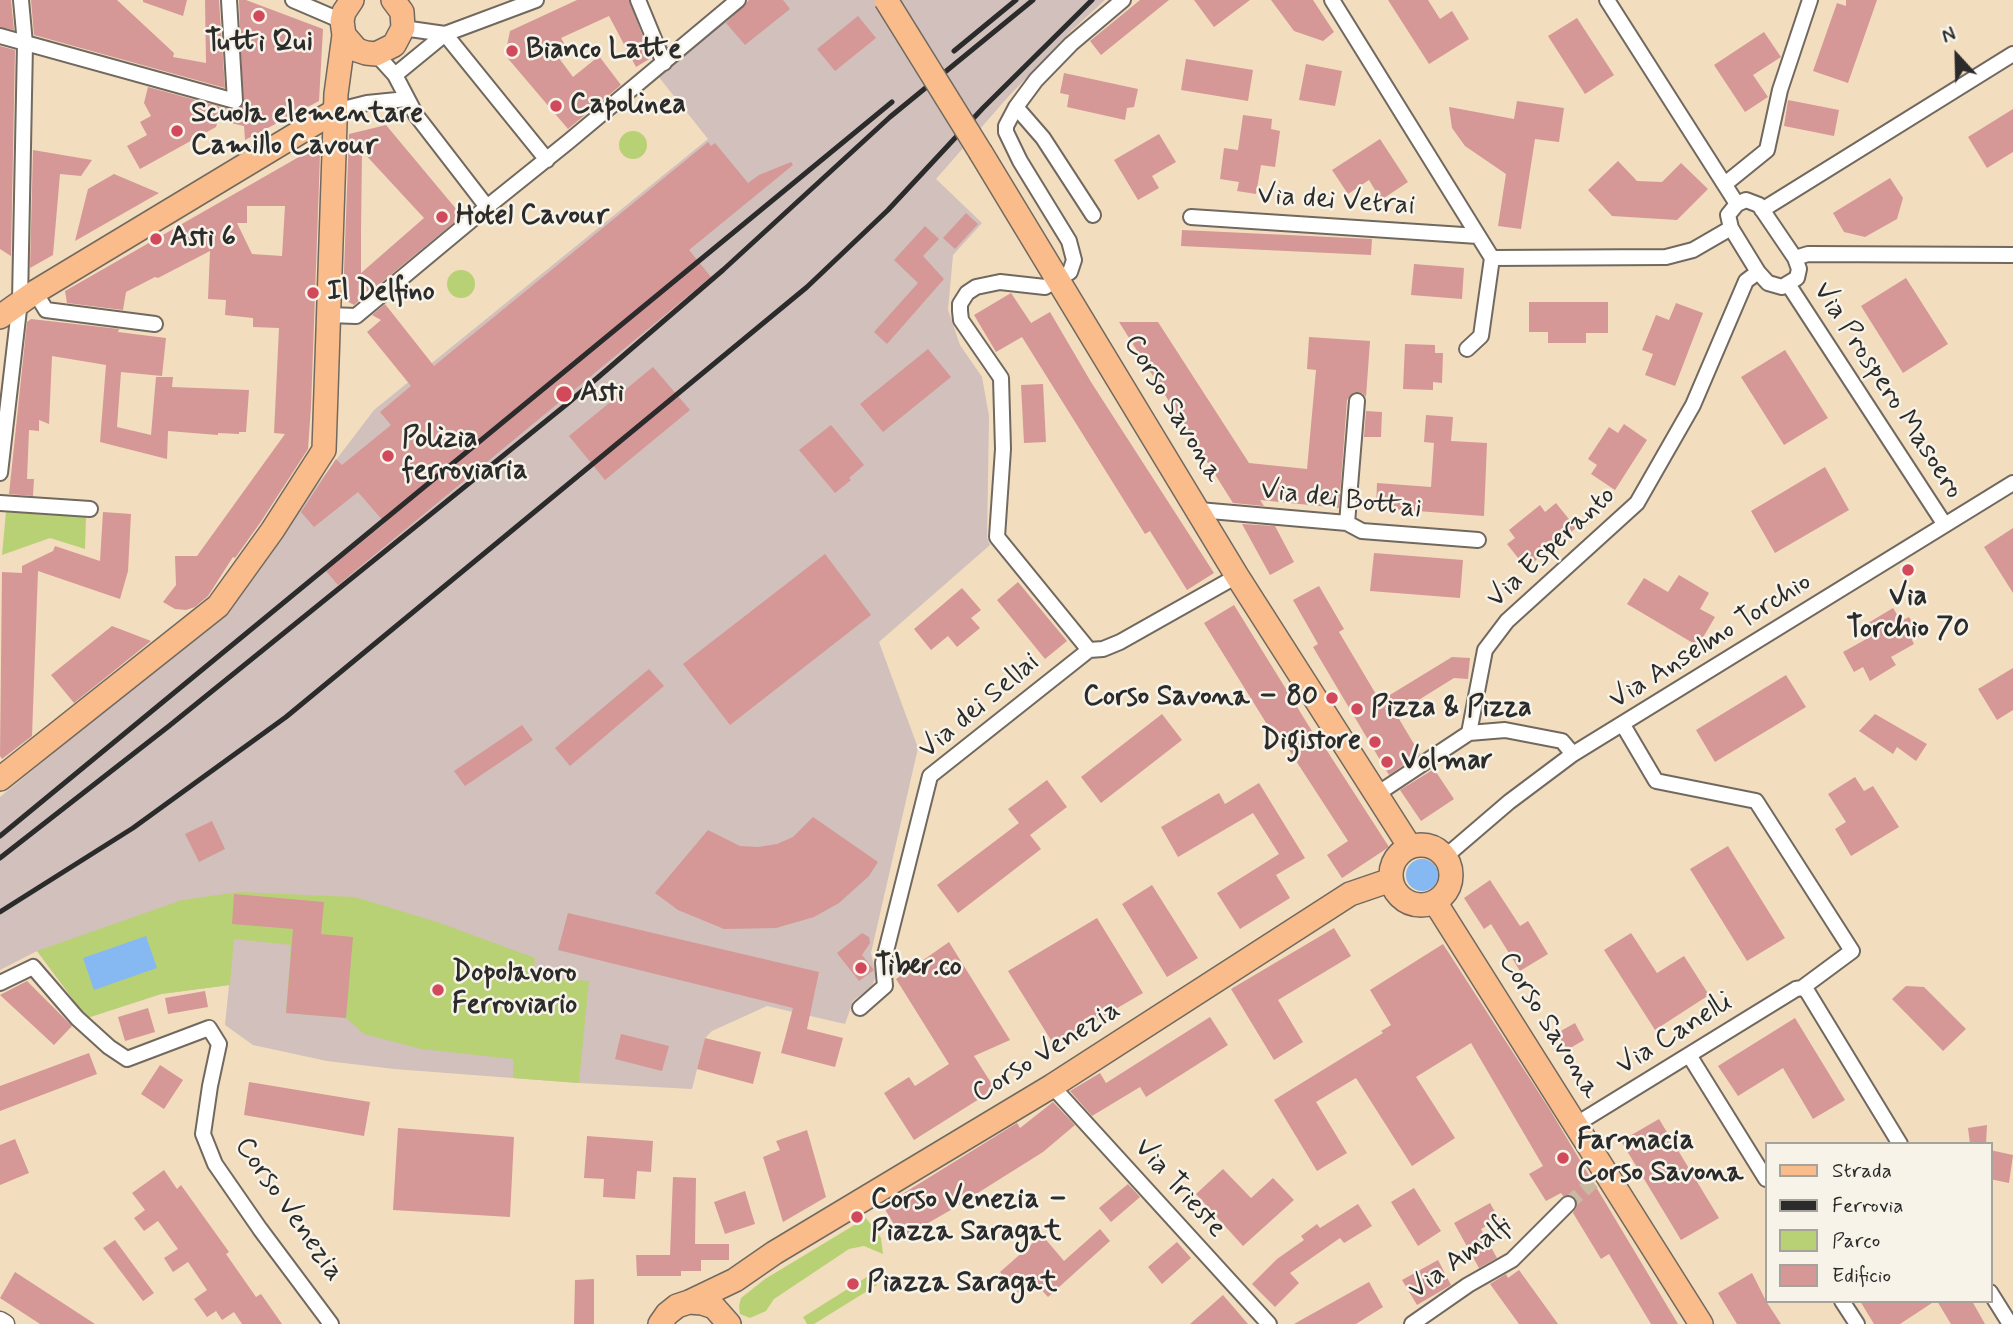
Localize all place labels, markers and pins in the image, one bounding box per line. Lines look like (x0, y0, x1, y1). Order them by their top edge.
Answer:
marker: Tutti Qui (251, 8, 267, 24)
place label: Tutti Qui (205, 27, 313, 61)
place label: Bianco Latte (526, 34, 682, 68)
marker: Bianco Latte (504, 43, 520, 59)
place label: Capolinea (570, 89, 686, 123)
place label: Scuola elementare Camillo Cavour (191, 98, 423, 164)
marker: Capolinea (548, 98, 564, 114)
marker: Scuola elementare Camillo Cavour (169, 123, 185, 139)
place label: Hotel Cavour (456, 200, 609, 234)
marker: Hotel Cavour (434, 209, 450, 225)
place label: Asti 6 (170, 222, 236, 256)
marker: Asti 6 (148, 231, 164, 247)
place label: Il Delfino (327, 276, 435, 310)
marker: Il Delfino (305, 285, 321, 301)
place label: Asti (580, 377, 624, 411)
marker: Asti (554, 384, 574, 404)
place label: Polizia ferroviaria (402, 423, 528, 489)
marker: Polizia ferroviaria (380, 448, 396, 464)
marker: Via Torchio 70 (1900, 562, 1916, 578)
place label: Via Torchio 70 (1847, 581, 1969, 647)
place label: Corso Savona – 80 (1083, 681, 1318, 715)
marker: Corso Savona – 80 (1324, 690, 1340, 706)
place label: Pizza & Pizza (1371, 692, 1532, 726)
marker: Pizza & Pizza (1349, 701, 1365, 717)
place label: Digistore (1261, 725, 1361, 759)
marker: Digistore (1367, 734, 1383, 750)
place label: Volmar (1401, 745, 1493, 779)
marker: Volmar (1379, 754, 1395, 770)
place label: Tiber.co (875, 951, 962, 985)
place label: Dopolavoro Ferroviario (452, 957, 577, 1023)
marker: Tiber.co (853, 960, 869, 976)
marker: Dopolavoro Ferroviario (430, 982, 446, 998)
place label: Farmacia Corso Savona (1577, 1125, 1743, 1191)
marker: Farmacia Corso Savona (1555, 1150, 1571, 1166)
place label: Corso Venezia – Piazza Saragat (871, 1184, 1068, 1250)
marker: Corso Venezia – Piazza Saragat (849, 1209, 865, 1225)
place label: Piazza Saragat (867, 1267, 1057, 1301)
marker: Piazza Saragat (845, 1276, 861, 1292)

